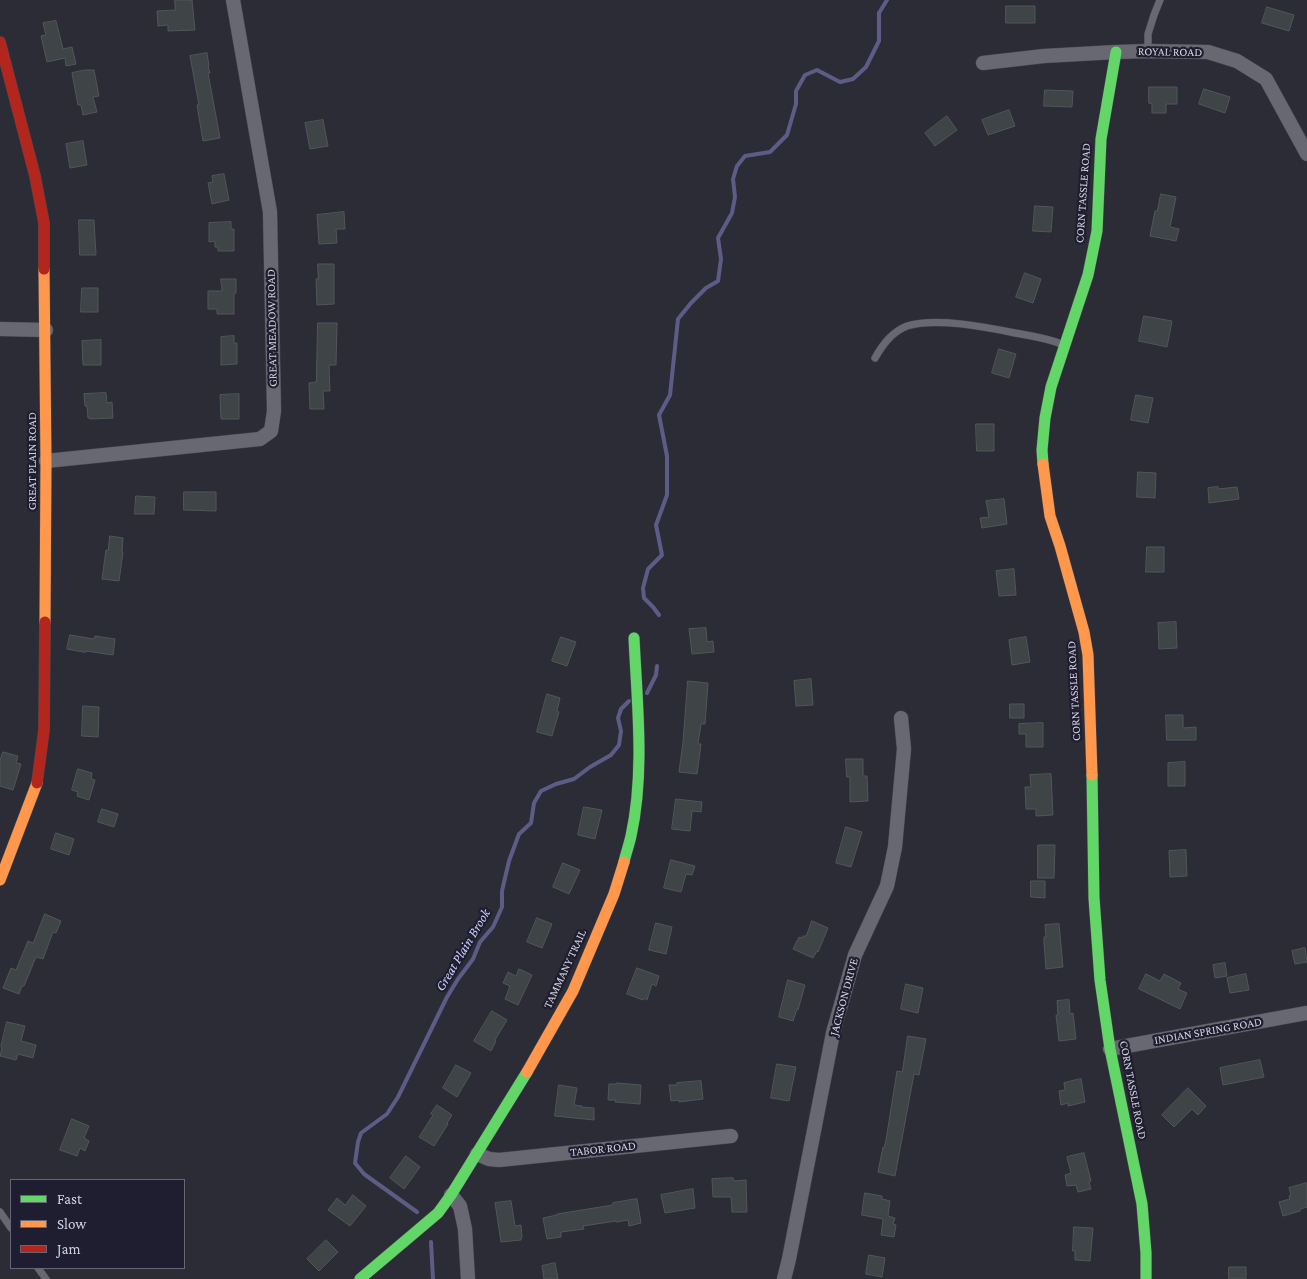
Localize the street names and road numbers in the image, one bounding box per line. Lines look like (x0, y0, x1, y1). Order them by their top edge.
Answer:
street label: ROYAL ROAD (1138, 44, 1202, 60)
street label: CORN TASSLE ROAD (1072, 143, 1094, 243)
street label: GREAT MEADOW ROAD (264, 269, 280, 387)
street label: GREAT PLAIN ROAD (25, 412, 39, 510)
street label: CORN TASSLE ROAD (1064, 641, 1084, 741)
street label: TAMMANY TRAIL (540, 927, 590, 1011)
street label: JACKSON DRIVE (827, 957, 861, 1037)
street label: INDIAN SPRING ROAD (1153, 1014, 1263, 1048)
street label: CORN TASSLE ROAD (1116, 1040, 1150, 1140)
street label: TABOR ROAD (570, 1138, 636, 1160)

